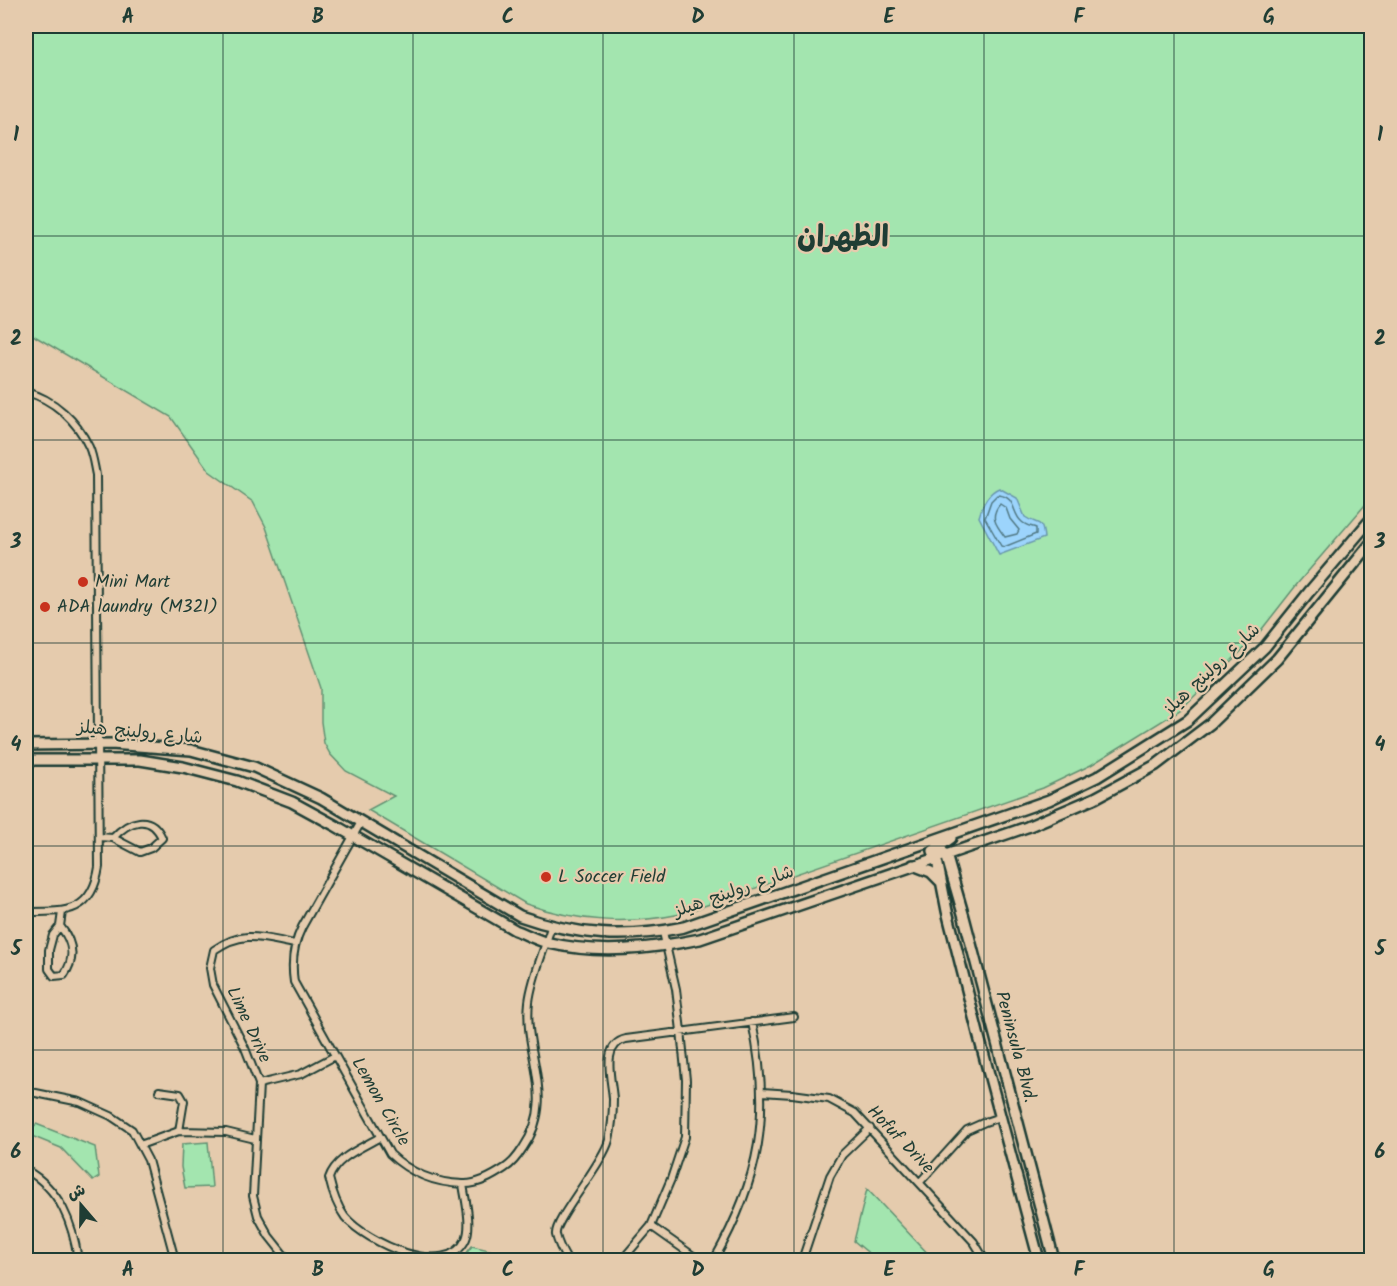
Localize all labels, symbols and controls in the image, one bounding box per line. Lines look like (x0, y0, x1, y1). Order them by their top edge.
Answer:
text: A (122, 2, 134, 34)
text: B (312, 2, 324, 34)
text: C (502, 2, 514, 34)
text: D (691, 2, 705, 34)
text: E (883, 2, 895, 34)
text: F (1074, 2, 1086, 34)
text: G (1263, 2, 1275, 34)
text: 1 (13, 120, 19, 152)
text: 1 (1377, 120, 1383, 152)
district label: الظهران (797, 214, 889, 262)
text: 2 (10, 324, 22, 356)
text: 2 (1374, 324, 1386, 356)
text: 3 (10, 527, 22, 559)
text: 3 (1374, 527, 1386, 559)
place label: Mini Mart (95, 568, 171, 597)
marker: Mini Mart (76, 575, 90, 589)
place label: ADA laundry (M321) (57, 593, 218, 622)
marker: ADA laundry (M321) (38, 600, 52, 614)
street label: شارع رولينج هيلز (1155, 617, 1268, 725)
street label: شارع رولينج هيلز (74, 713, 204, 753)
text: 4 (11, 730, 22, 762)
text: 4 (1375, 730, 1386, 762)
street label: شارع رولينج هيلز (668, 858, 798, 927)
place label: L Soccer Field (558, 863, 666, 892)
marker: L Soccer Field (539, 870, 553, 884)
text: 5 (10, 934, 23, 966)
text: 5 (1374, 934, 1387, 966)
street label: Lime Drive (218, 982, 278, 1068)
street label: Peninsula Blvd. (986, 988, 1044, 1106)
street label: Lemon Circle (343, 1052, 417, 1152)
street label: Hofuf Drive (859, 1099, 941, 1181)
text: 6 (11, 1137, 22, 1169)
text: 6 (1375, 1137, 1386, 1169)
north arrow (51, 1175, 111, 1235)
text: ش (64, 1178, 89, 1207)
text: A (122, 1255, 134, 1286)
text: B (312, 1255, 324, 1286)
text: C (502, 1255, 514, 1286)
text: D (691, 1255, 705, 1286)
text: E (883, 1255, 895, 1286)
text: F (1074, 1255, 1086, 1286)
text: G (1263, 1255, 1275, 1286)

